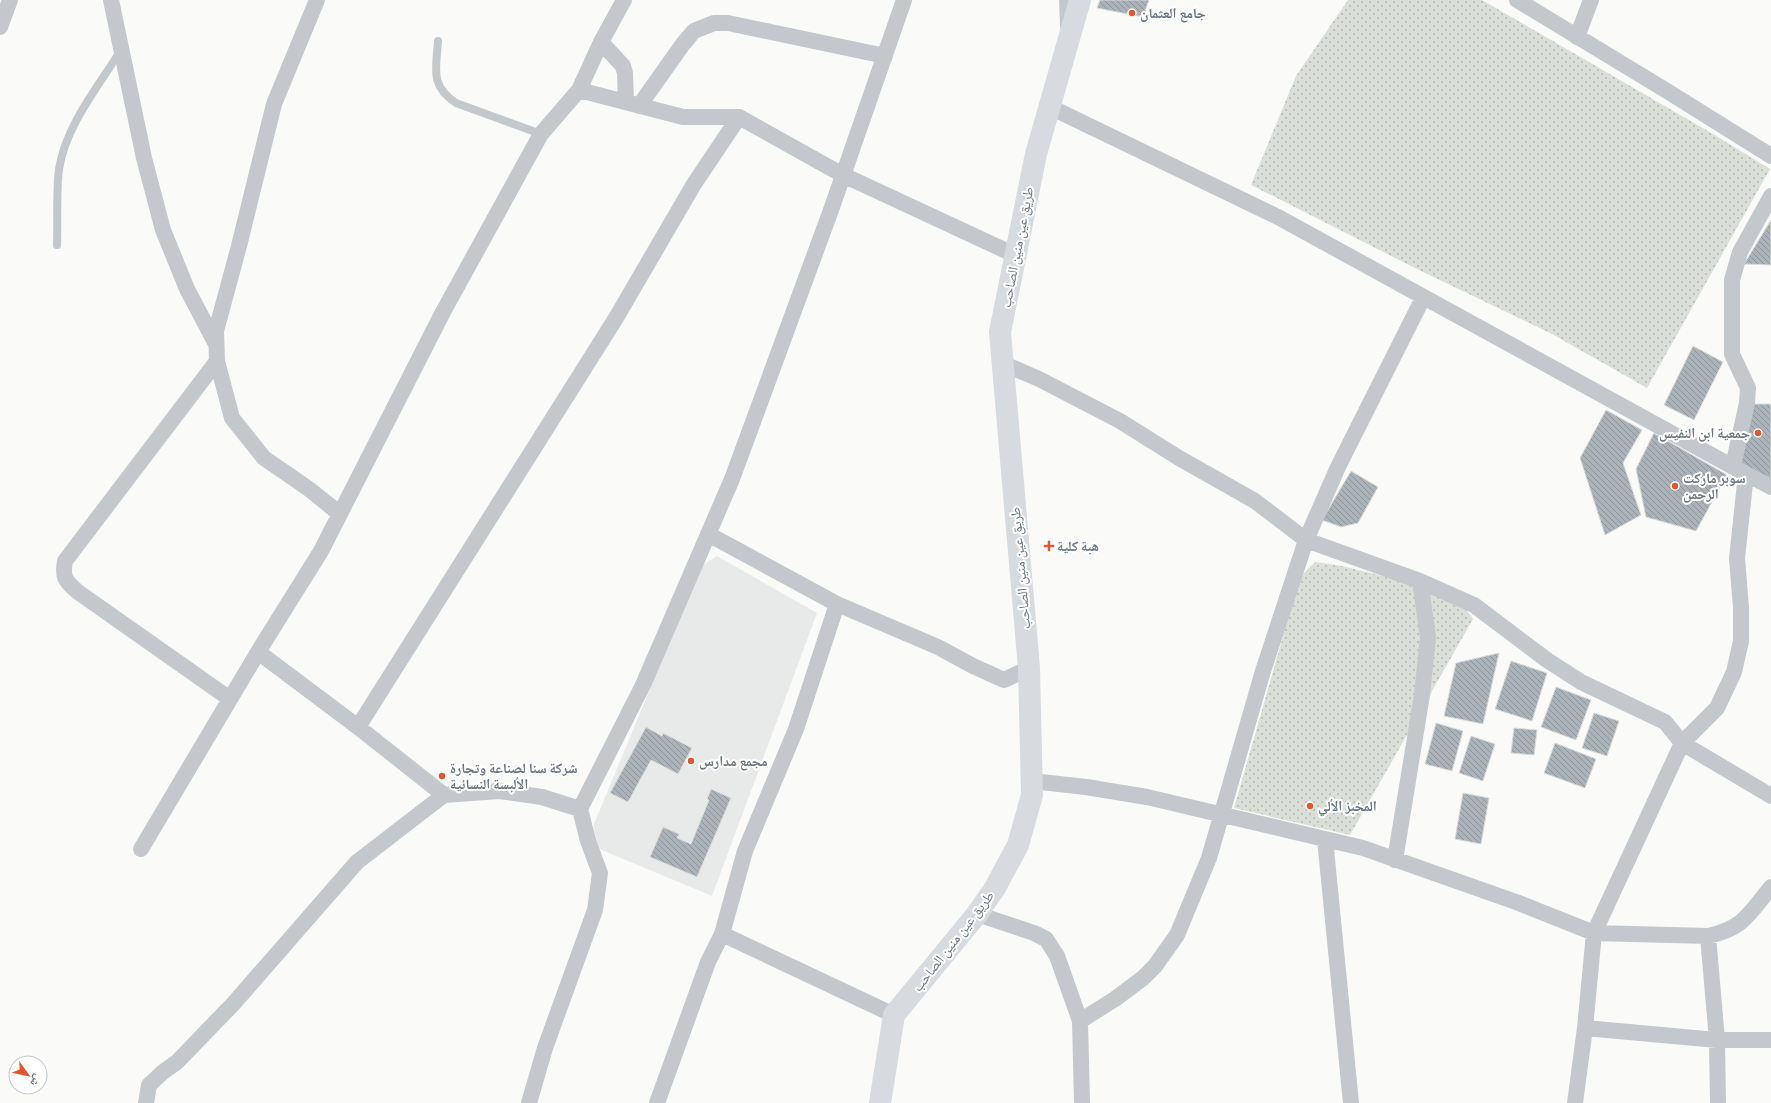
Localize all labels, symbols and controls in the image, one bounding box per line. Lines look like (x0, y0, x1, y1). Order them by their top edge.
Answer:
place label: جامع العثمان (1140, 4, 1206, 23)
marker: جامع العثمان (1127, 8, 1137, 18)
street label: طريق عين منين الصاحب (996, 185, 1039, 309)
place label: جمعية ابن النفيس (1659, 424, 1750, 442)
marker: جمعية ابن النفيس (1753, 428, 1763, 438)
place label: سوبر ماركت الرحمن (1683, 469, 1746, 503)
marker: سوبر ماركت الرحمن (1670, 481, 1680, 491)
street label: طريق عين منين الصاحب (1006, 506, 1035, 630)
place label: هبة كلية (1057, 537, 1099, 555)
marker: هبة كلية (1044, 541, 1054, 551)
place label: مجمع مدارس (699, 752, 768, 771)
marker: مجمع مدارس (686, 756, 696, 766)
place label: شركة سنا لصناعة وتجارة الألبسة النسائية (450, 759, 578, 793)
marker: شركة سنا لصناعة وتجارة الألبسة النسائية (437, 771, 447, 781)
place label: المخبز الألي (1318, 797, 1377, 817)
marker: المخبز الألي (1305, 801, 1315, 811)
street label: طريق عين منين الصاحب (908, 887, 999, 995)
north arrow (8, 1055, 48, 1095)
text: ش (26, 1071, 45, 1089)

